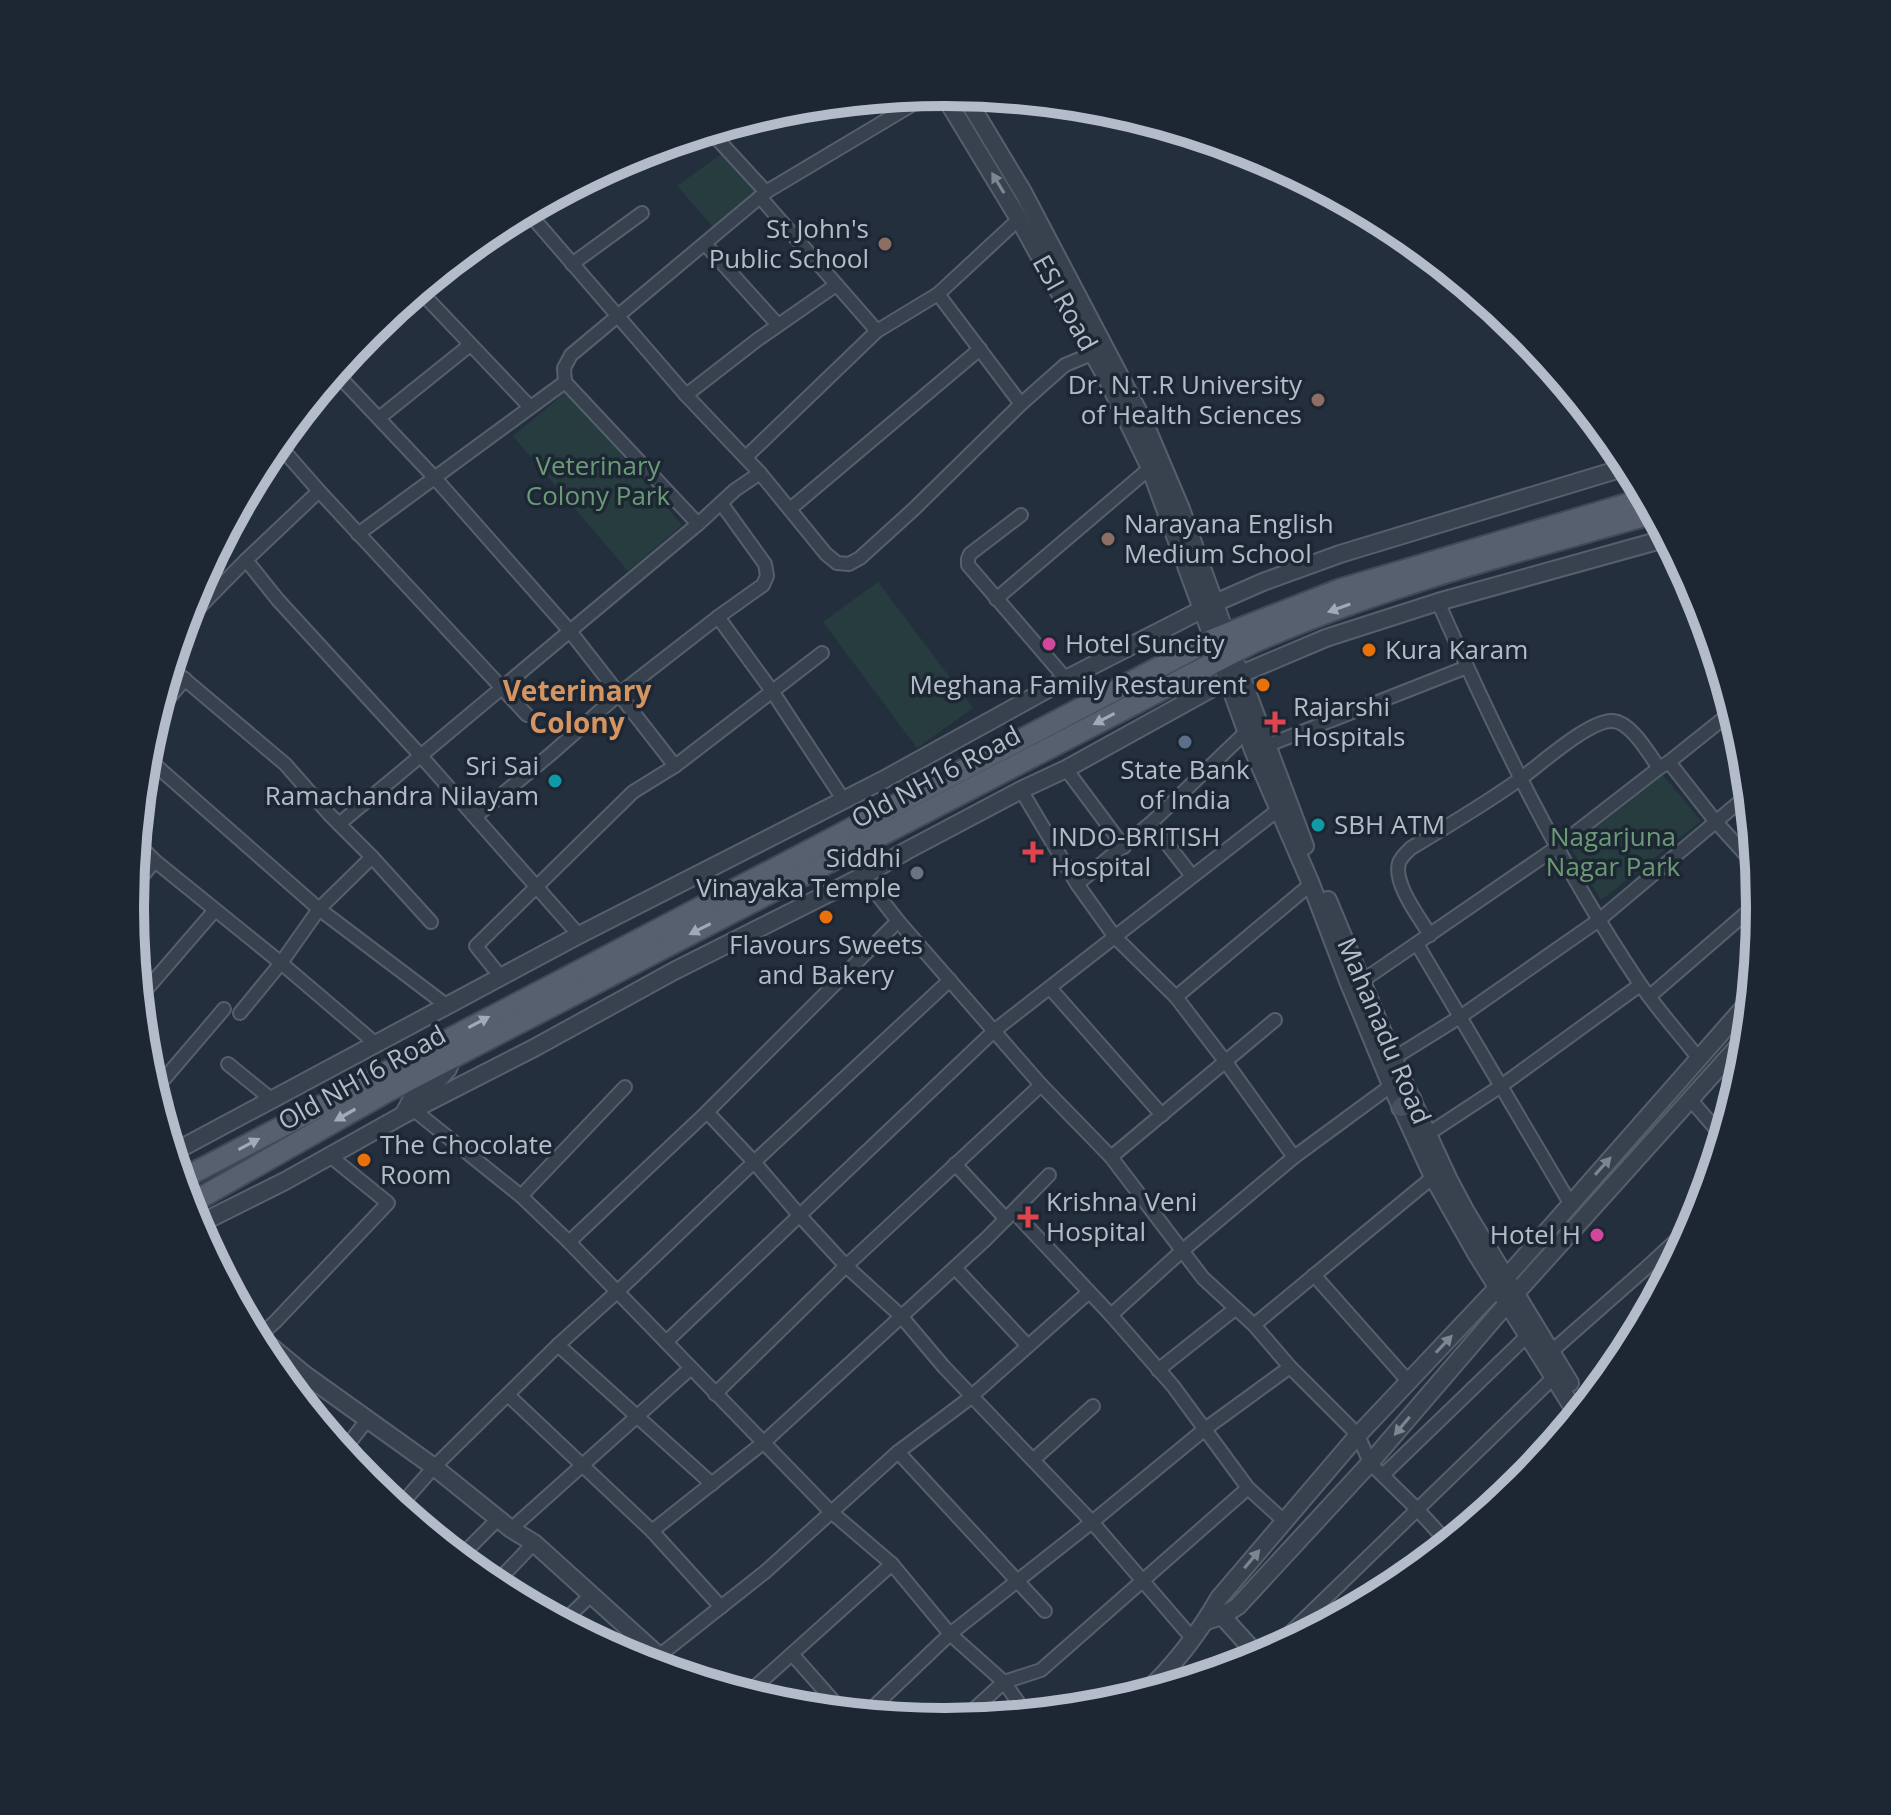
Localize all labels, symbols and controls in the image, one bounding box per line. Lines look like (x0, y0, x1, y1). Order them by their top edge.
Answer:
one-way arrow (991, 172, 1005, 194)
place label: St John's Public School (709, 210, 869, 276)
marker: St John's Public School (876, 235, 894, 253)
street label: ESI Road (1025, 248, 1107, 357)
place label: Dr. N.T.R University of Health Sciences (1068, 366, 1303, 432)
marker: Dr. N.T.R University of Health Sciences (1309, 391, 1327, 409)
park label: Veterinary Colony Park (526, 447, 670, 513)
place label: Narayana English Medium School (1124, 505, 1334, 571)
marker: Narayana English Medium School (1099, 530, 1117, 548)
one-way arrow (1326, 602, 1350, 614)
place label: Hotel Suncity (1065, 625, 1225, 661)
place label: Kura Karam (1385, 631, 1528, 667)
marker: Hotel Suncity (1040, 635, 1058, 653)
marker: Kura Karam (1360, 641, 1378, 659)
place label: Meghana Family Restaurent (909, 666, 1247, 702)
district label: Veterinary Colony (503, 671, 651, 741)
marker: Meghana Family Restaurent (1254, 676, 1272, 694)
place label: Rajarshi Hospitals (1293, 688, 1405, 754)
marker: Rajarshi Hospitals (1264, 711, 1286, 733)
one-way arrow (1093, 712, 1116, 726)
street label: Old NH16 Road (845, 716, 1026, 836)
marker: State Bank of India (1176, 733, 1194, 751)
place label: Sri Sai Ramachandra Nilayam (265, 747, 539, 813)
place label: State Bank of India (1120, 751, 1250, 817)
marker: Sri Sai Ramachandra Nilayam (546, 772, 564, 790)
place label: SBH ATM (1334, 806, 1445, 842)
marker: SBH ATM (1309, 816, 1327, 834)
place label: INDO-BRITISH Hospital (1051, 818, 1220, 884)
park label: Nagarjuna Nagar Park (1546, 818, 1681, 884)
place label: Siddhi Vinayaka Temple (696, 839, 901, 905)
marker: INDO-BRITISH Hospital (1022, 841, 1044, 863)
marker: Siddhi Vinayaka Temple (908, 864, 926, 882)
marker: Flavours Sweets and Bakery (817, 908, 835, 926)
one-way arrow (688, 923, 711, 936)
place label: Flavours Sweets and Bakery (729, 926, 923, 992)
street label: Mahanadu Road (1329, 932, 1440, 1129)
one-way arrow (468, 1015, 490, 1029)
street label: Old NH16 Road (271, 1016, 452, 1138)
one-way arrow (334, 1108, 357, 1122)
place label: The Chocolate Room (380, 1126, 553, 1192)
one-way arrow (238, 1137, 261, 1150)
marker: The Chocolate Room (355, 1151, 373, 1169)
one-way arrow (1594, 1156, 1612, 1175)
place label: Krishna Veni Hospital (1046, 1183, 1197, 1249)
marker: Krishna Veni Hospital (1017, 1206, 1039, 1228)
place label: Hotel H (1490, 1216, 1581, 1252)
marker: Hotel H (1588, 1226, 1606, 1244)
one-way arrow (1434, 1335, 1452, 1354)
one-way arrow (1394, 1416, 1411, 1436)
one-way arrow (1243, 1550, 1261, 1569)

